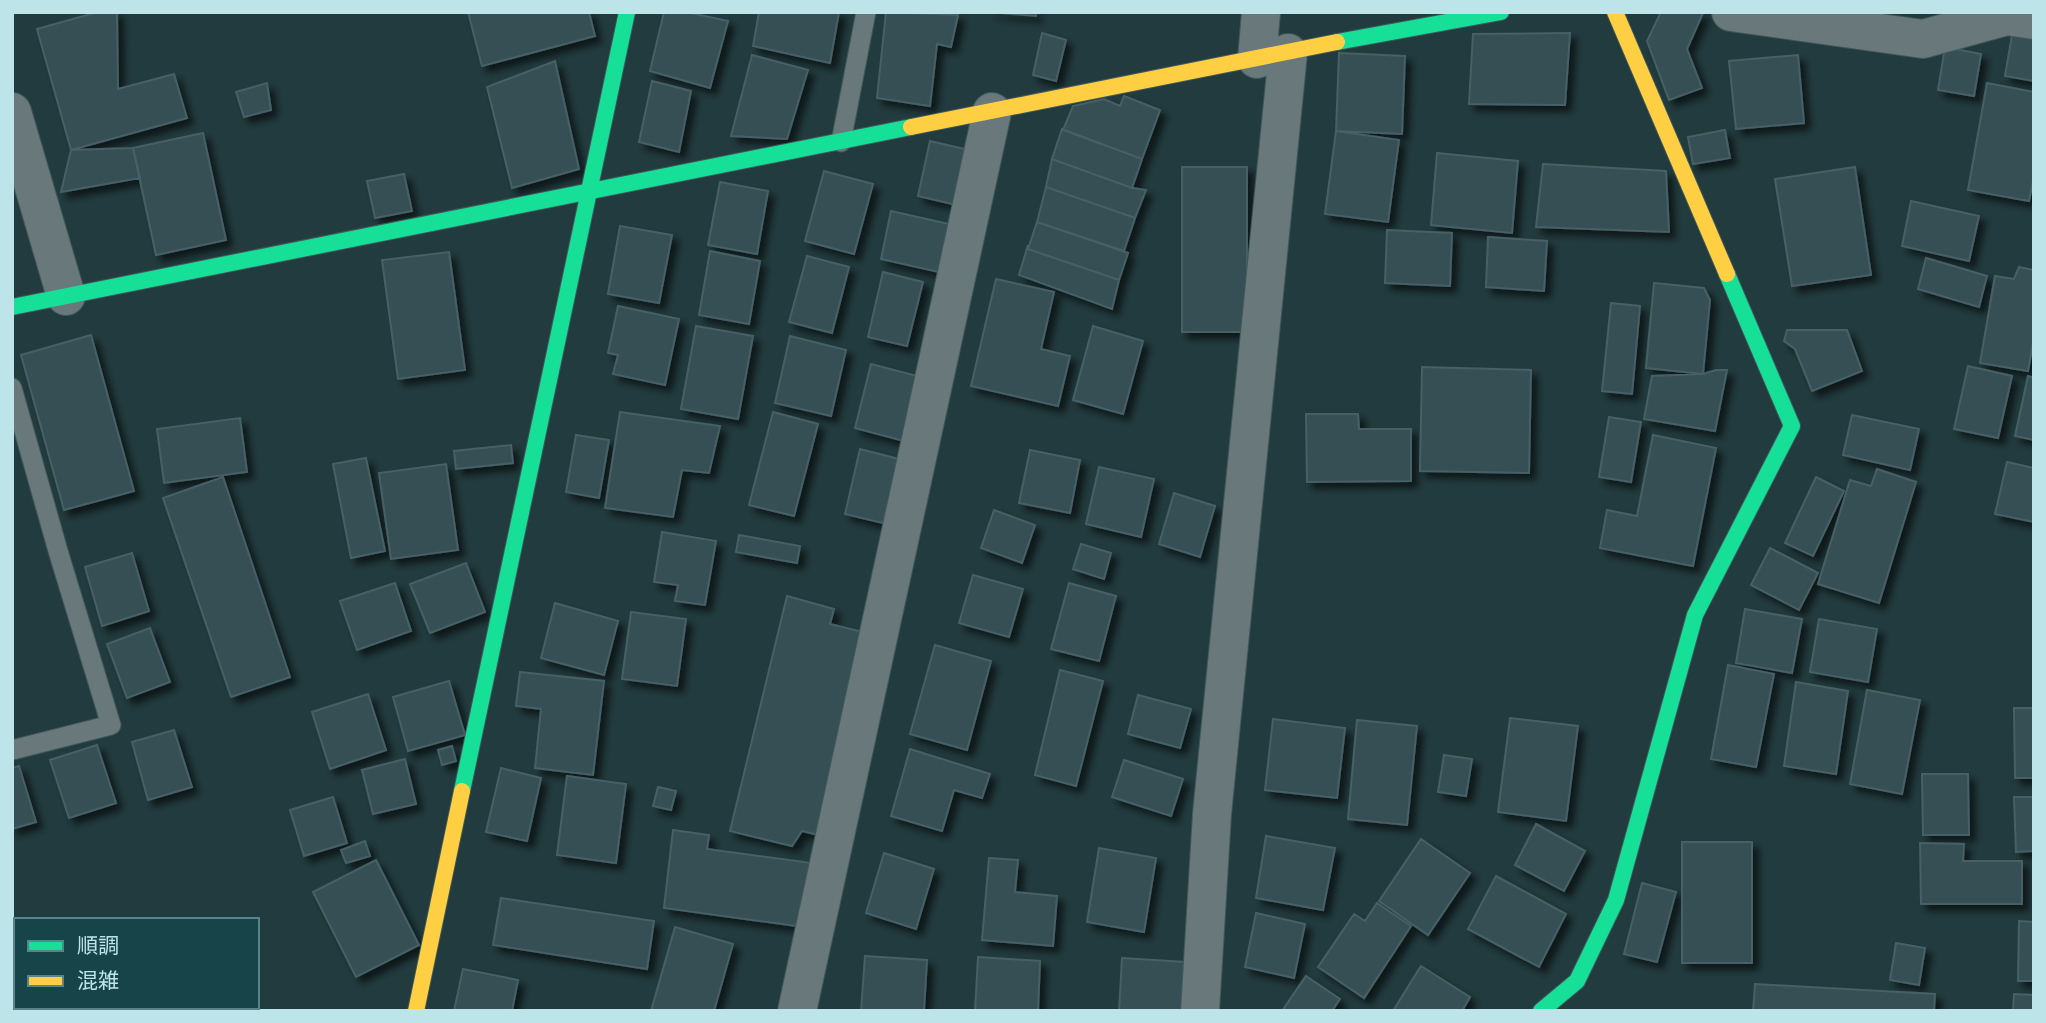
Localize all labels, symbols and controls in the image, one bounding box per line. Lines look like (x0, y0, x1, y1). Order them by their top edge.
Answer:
legend (14, 918, 259, 1009)
text: 順調 (77, 932, 119, 959)
text: 混雑 (77, 967, 119, 994)

